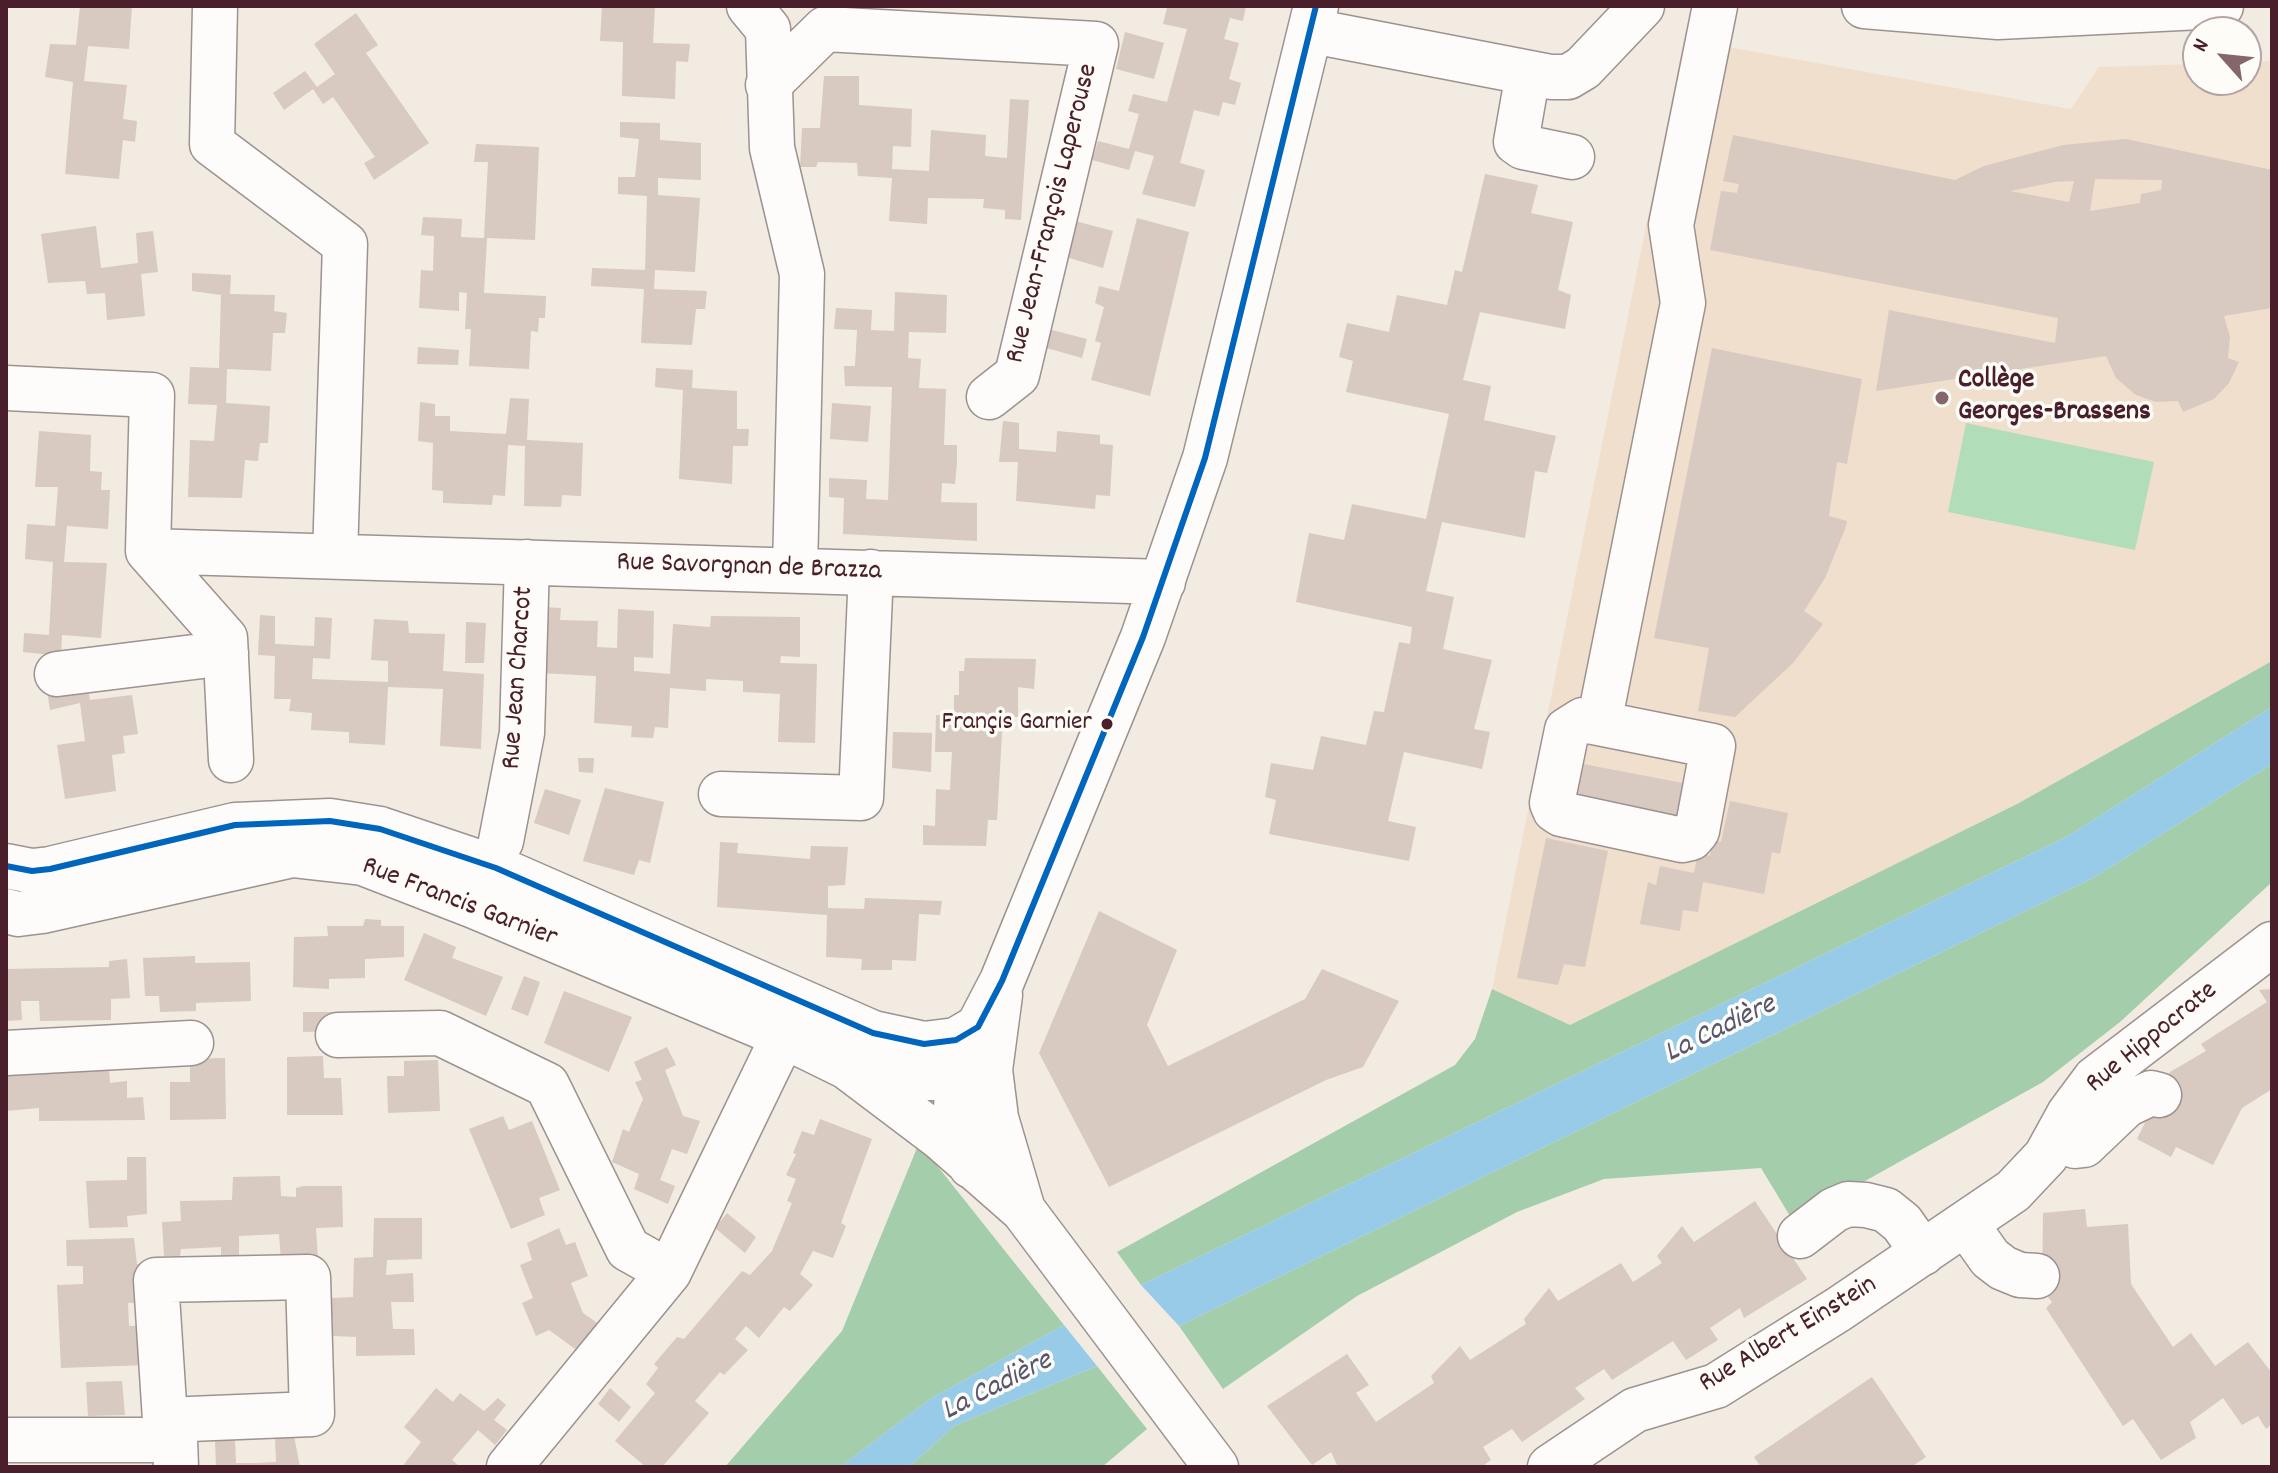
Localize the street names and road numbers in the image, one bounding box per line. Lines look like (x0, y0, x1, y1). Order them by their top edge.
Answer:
street label: Rue Jean-François Laperouse (1001, 61, 1107, 367)
street label: Rue Savorgnan de Brazza (616, 548, 882, 590)
street label: Rue Jean Charcot (497, 585, 543, 771)
street label: Rue Francis Garnier (357, 851, 561, 957)
street label: Rue Hippocrate (2080, 976, 2226, 1102)
street label: Rue Albert Einstein (1694, 1270, 1884, 1402)

